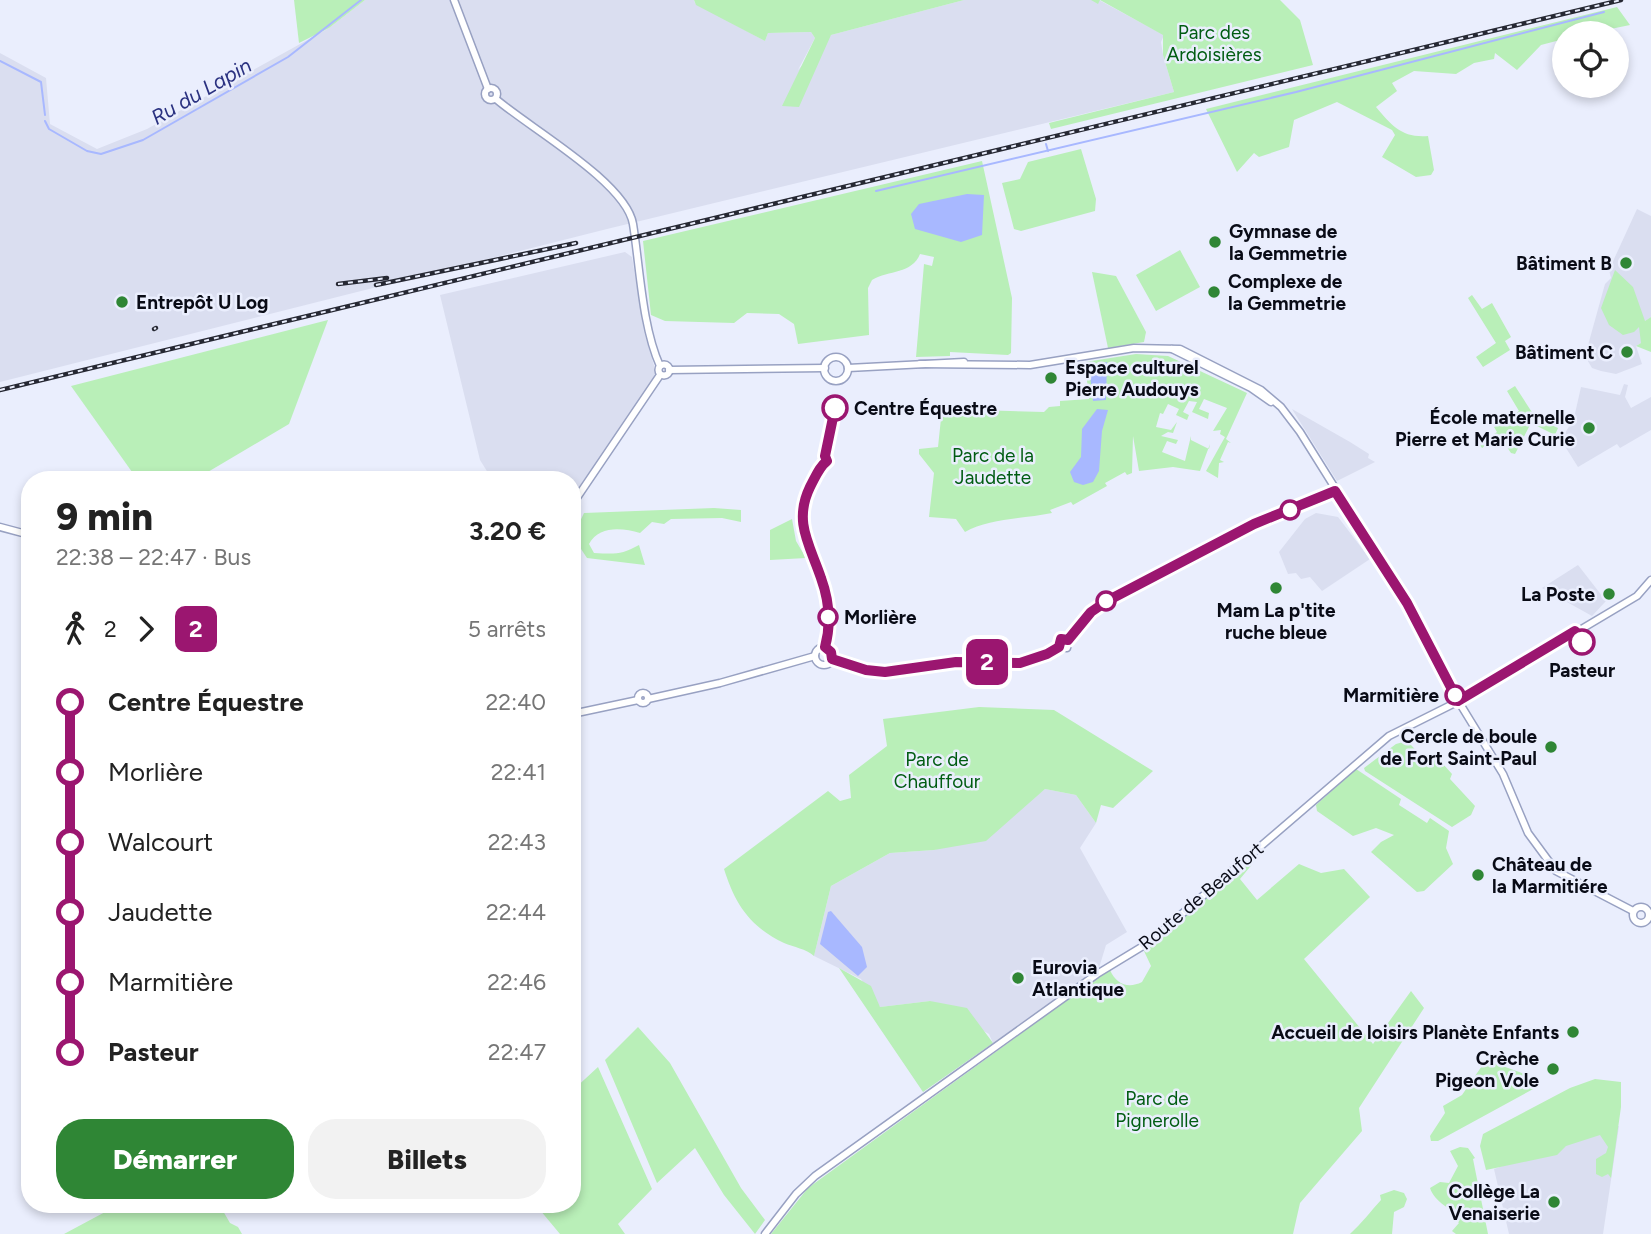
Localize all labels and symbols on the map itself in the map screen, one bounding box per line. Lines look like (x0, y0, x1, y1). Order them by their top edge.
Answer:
park label: Parc des Ardoisières (1166, 21, 1262, 66)
water label: Ru du Lapin (146, 52, 256, 130)
place label: Gymnase de la Gemmetrie (1229, 220, 1347, 265)
marker: Gymnase de la Gemmetrie (1207, 234, 1223, 250)
place label: Bâtiment B (1516, 252, 1612, 275)
marker: Bâtiment B (1618, 255, 1634, 271)
place label: Complexe de la Gemmetrie (1228, 270, 1346, 315)
marker: Complexe de la Gemmetrie (1206, 284, 1222, 300)
place label: Entrepôt U Log (136, 291, 269, 314)
marker: Entrepôt U Log (114, 294, 130, 310)
place label: Bâtiment C (1515, 341, 1613, 364)
marker: Bâtiment C (1619, 344, 1635, 360)
place label: Espace culturel Pierre Audouys (1065, 356, 1199, 401)
marker: Espace culturel Pierre Audouys (1043, 370, 1059, 386)
marker: Centre Équestre (822, 395, 848, 421)
place label: Centre Équestre (854, 397, 997, 420)
place label: École maternelle Pierre et Marie Curie (1395, 406, 1575, 451)
marker: École maternelle Pierre et Marie Curie (1581, 420, 1597, 436)
park label: Parc de la Jaudette (952, 444, 1034, 489)
unlabelled marker (1280, 500, 1300, 520)
marker: Mam La p'tite ruche bleue (1268, 580, 1284, 596)
place label: La Poste (1521, 583, 1595, 606)
marker: La Poste (1601, 586, 1617, 602)
unlabelled marker (1096, 591, 1116, 611)
place label: Mam La p'tite ruche bleue (1216, 599, 1336, 644)
place label: Morlière (844, 606, 917, 629)
marker: Morlière (818, 607, 838, 627)
marker: Pasteur (1569, 629, 1595, 655)
line badge: 2 (964, 639, 1010, 685)
place label: Pasteur (1549, 659, 1615, 682)
place label: Marmitière (1343, 684, 1439, 707)
marker: Marmitière (1445, 685, 1465, 705)
place label: Cercle de boule de Fort Saint-Paul (1380, 725, 1537, 770)
marker: Cercle de boule de Fort Saint-Paul (1543, 739, 1559, 755)
park label: Parc de Chauffour (894, 748, 981, 793)
street label: Route de Beaufort (1134, 837, 1268, 955)
place label: Château de la Marmitiére (1492, 853, 1608, 898)
marker: Château de la Marmitiére (1470, 867, 1486, 883)
place label: Eurovia Atlantique (1032, 956, 1124, 1001)
marker: Eurovia Atlantique (1010, 970, 1026, 986)
place label: Accueil de loisirs Planète Enfants (1271, 1021, 1559, 1044)
marker: Accueil de loisirs Planète Enfants (1565, 1024, 1581, 1040)
place label: Crèche Pigeon Vole (1435, 1047, 1539, 1092)
marker: Crèche Pigeon Vole (1545, 1061, 1561, 1077)
park label: Parc de Pignerolle (1115, 1087, 1199, 1132)
place label: Collège La Venaiserie (1448, 1180, 1540, 1225)
marker: Collège La Venaiserie (1546, 1194, 1562, 1210)

